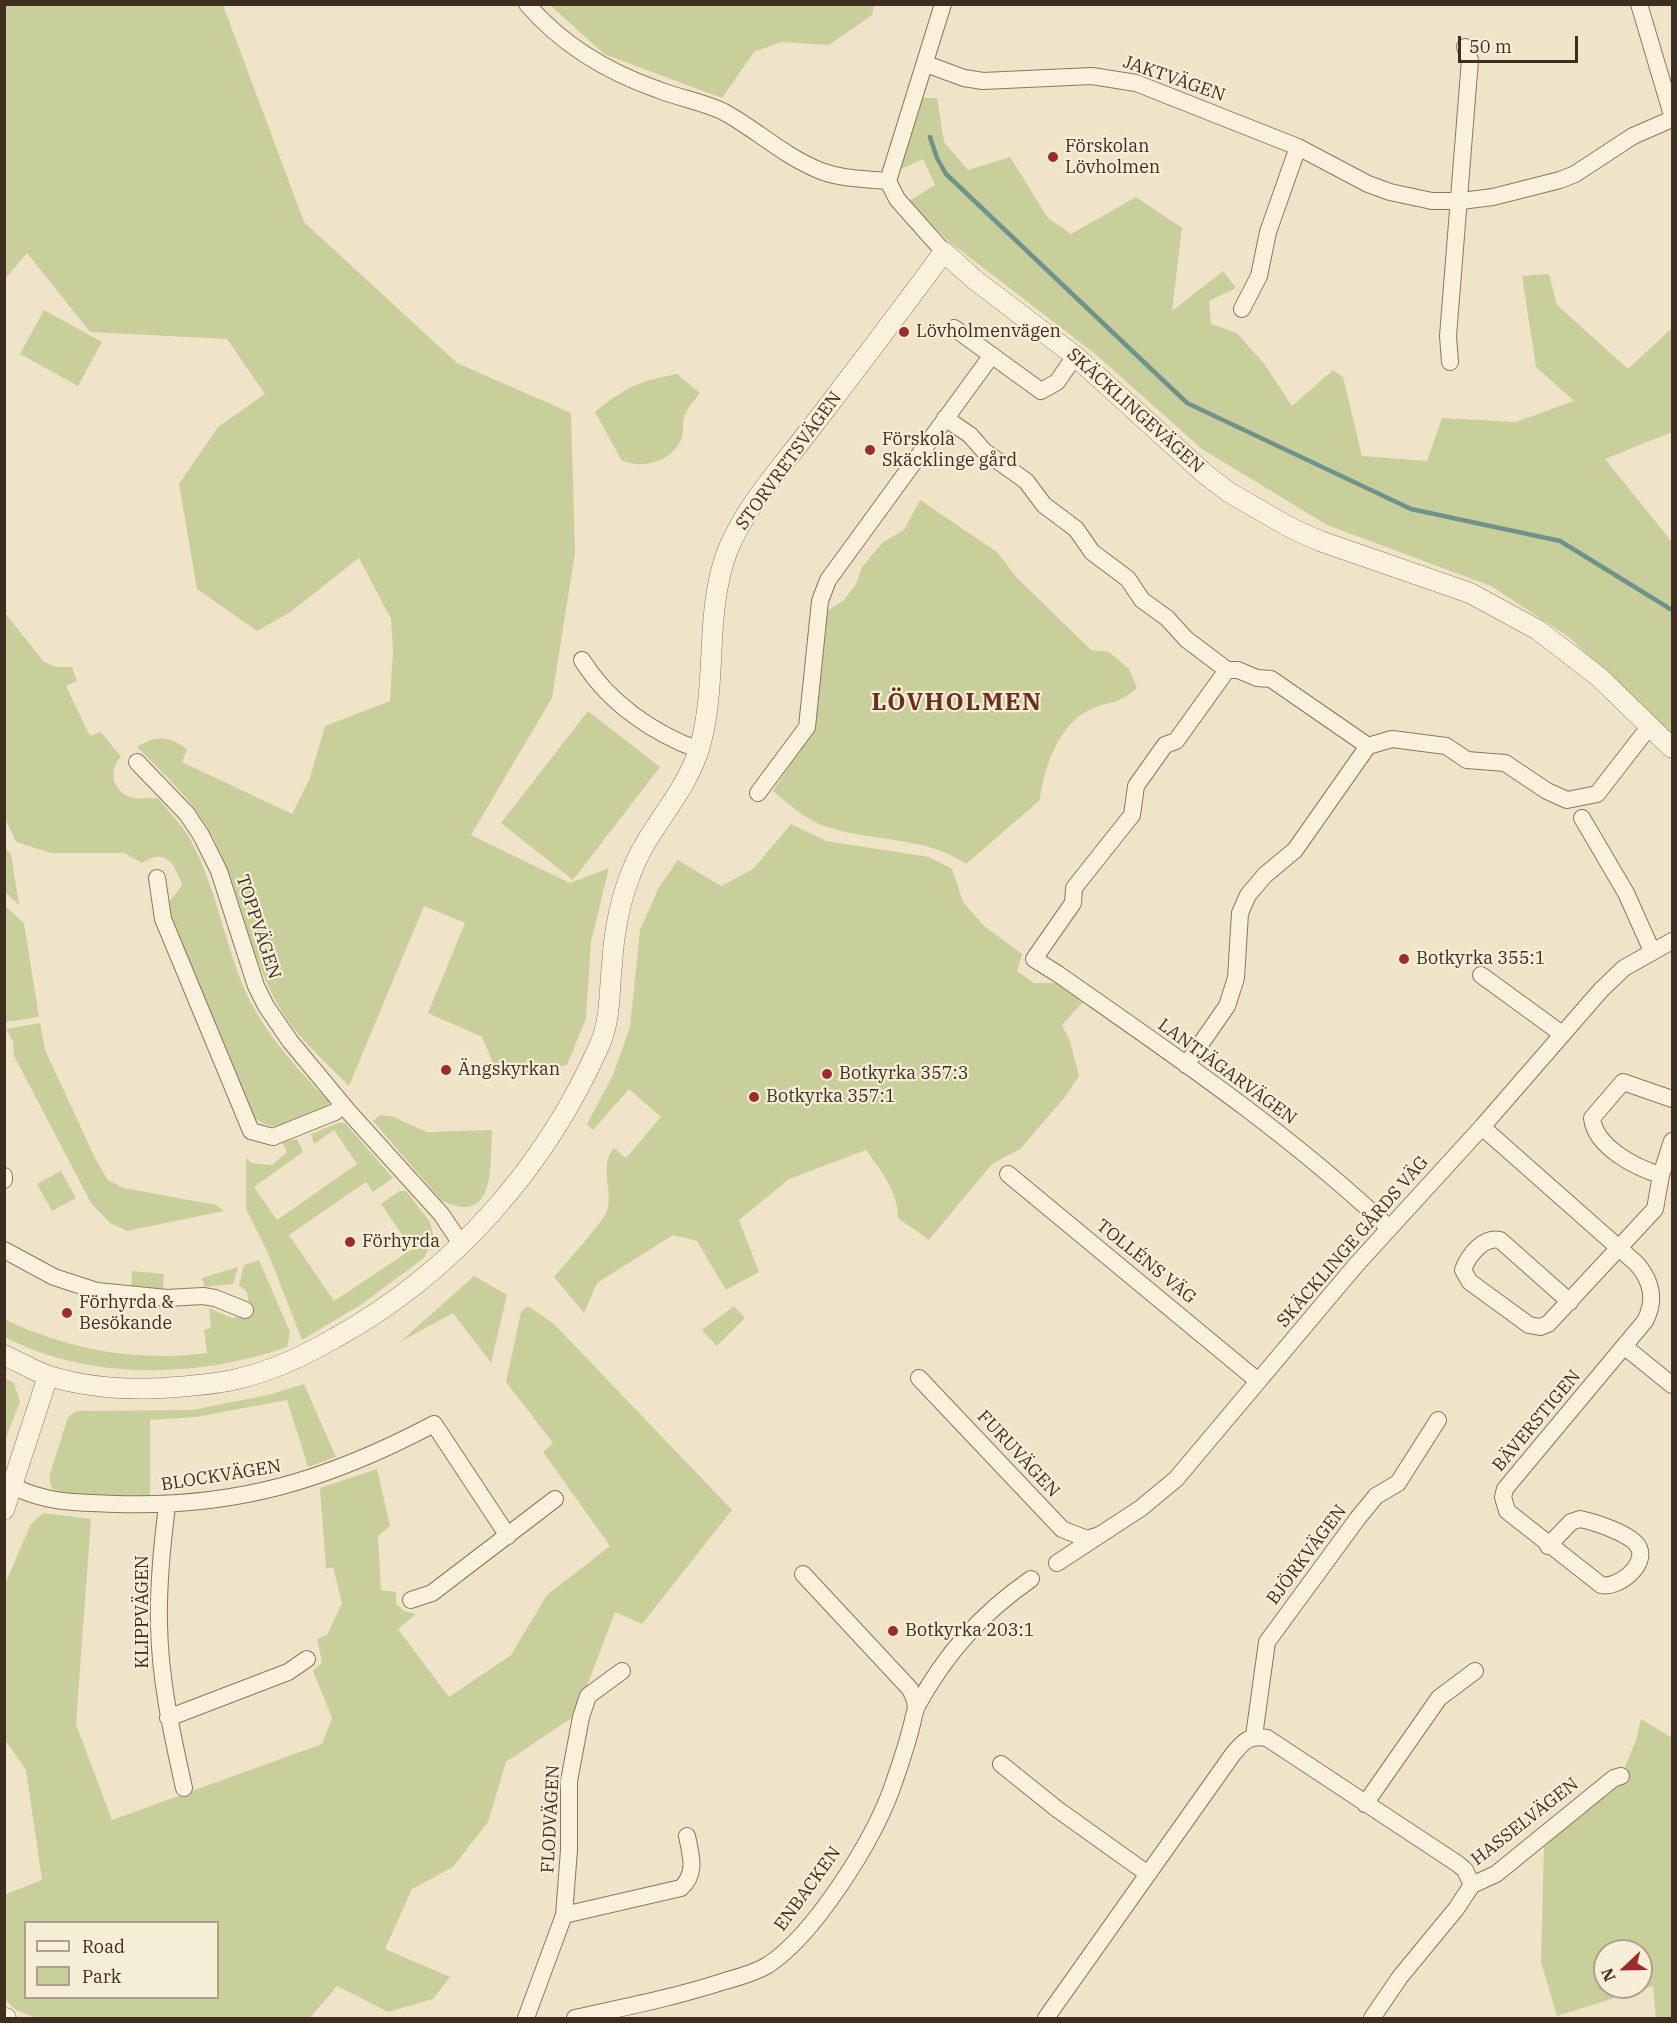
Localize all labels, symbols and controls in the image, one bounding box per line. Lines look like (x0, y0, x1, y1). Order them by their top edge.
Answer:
scale bar (1461, 24, 1581, 62)
text: 50 m (1469, 35, 1512, 58)
street label: JAKTVÄGEN (1120, 51, 1228, 107)
place label: Förskolan Lövholmen (1065, 136, 1160, 178)
marker: Förskolan Lövholmen (1046, 150, 1060, 164)
place label: Lövholmenvägen (916, 321, 1061, 343)
marker: Lövholmenvägen (897, 325, 911, 339)
street label: SKÄCKLINGEVÄGEN (1062, 344, 1208, 478)
street label: STORVRETSVÄGEN (732, 388, 846, 534)
place label: Förskola Skäcklinge gård (882, 429, 1017, 472)
marker: Förskola Skäcklinge gård (863, 443, 877, 457)
district label: LÖVHOLMEN (872, 689, 1042, 717)
street label: TOPPVÄGEN (231, 872, 285, 982)
place label: Botkyrka 355:1 (1416, 948, 1546, 970)
marker: Botkyrka 355:1 (1397, 952, 1411, 966)
street label: LANTJÄGARVÄGEN (1153, 1014, 1301, 1130)
place label: Ängskyrkan (458, 1059, 560, 1081)
marker: Ängskyrkan (439, 1063, 453, 1077)
place label: Botkyrka 357:3 (839, 1063, 969, 1085)
marker: Botkyrka 357:3 (820, 1067, 834, 1081)
place label: Botkyrka 357:1 (766, 1086, 896, 1108)
marker: Botkyrka 357:1 (747, 1090, 761, 1104)
street label: SKÄCKLINGE GÅRDS VÄG (1273, 1152, 1433, 1332)
street label: TOLLÉNS VÄG (1092, 1215, 1200, 1309)
place label: Förhyrda (362, 1231, 440, 1253)
marker: Förhyrda (343, 1235, 357, 1249)
place label: Förhyrda & Besökande (79, 1292, 174, 1334)
marker: Förhyrda & Besökande (60, 1306, 74, 1320)
street label: BÄVERSTIGEN (1488, 1366, 1586, 1476)
street label: FURUVÄGEN (972, 1406, 1064, 1502)
street label: BLOCKVÄGEN (159, 1456, 283, 1496)
street label: BJÖRKVÄGEN (1263, 1501, 1351, 1609)
street label: KLIPPVÄGEN (132, 1555, 154, 1669)
place label: Botkyrka 203:1 (905, 1620, 1035, 1642)
marker: Botkyrka 203:1 (886, 1624, 900, 1638)
street label: FLODVÄGEN (537, 1764, 565, 1874)
street label: HASSELVÄGEN (1467, 1773, 1583, 1871)
street label: ENBACKEN (770, 1843, 846, 1935)
legend (24, 1921, 219, 1999)
text: Road (82, 1935, 125, 1958)
north arrow (1593, 1939, 1653, 1999)
text: Park (82, 1965, 121, 1988)
text: N (1597, 1965, 1620, 1985)

